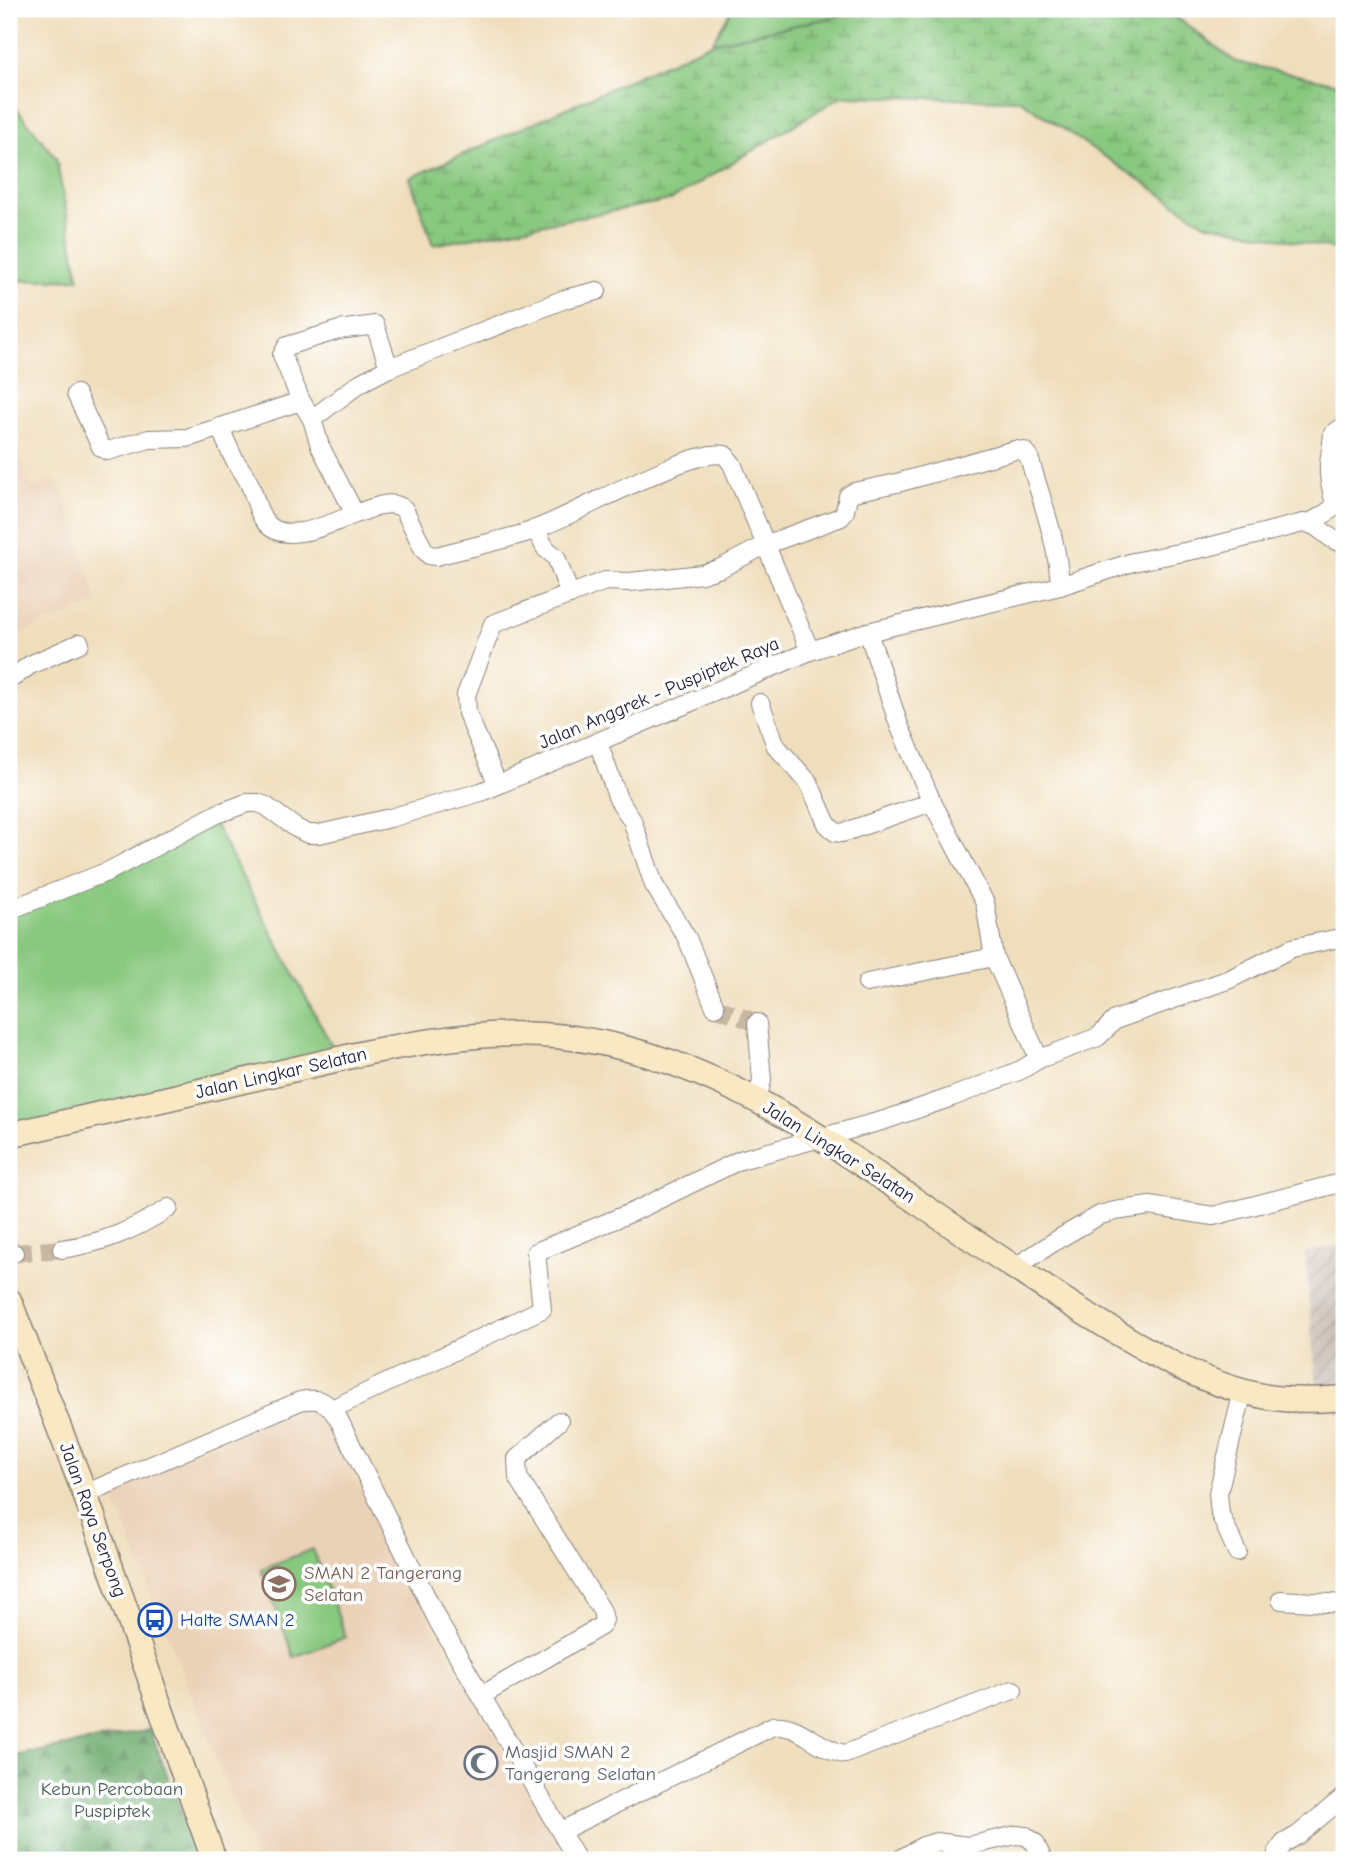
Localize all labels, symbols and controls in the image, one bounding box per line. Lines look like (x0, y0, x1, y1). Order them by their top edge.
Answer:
street label: Jalan Anggrek - Puspiptek Raya (536, 632, 782, 754)
street label: Jalan Lingkar Selatan (193, 1043, 369, 1103)
street label: Jalan Lingkar Selatan (759, 1096, 919, 1208)
street label: Jalan Raya Serpong (55, 1440, 131, 1600)
place label: SMAN 2 Tangerang Selatan (304, 1562, 462, 1606)
school or university icon: SMAN 2 Tangerang Selatan (260, 1565, 298, 1603)
bus stop icon: Halte SMAN 2 (136, 1601, 174, 1639)
place label: Halte SMAN 2 (180, 1609, 295, 1631)
place label: Masjid SMAN 2 Tangerang Selatan (505, 1741, 656, 1785)
mosque icon: Masjid SMAN 2 Tangerang Selatan (462, 1744, 500, 1782)
park label: Kebun Percobaan Puspiptek (41, 1778, 183, 1822)

